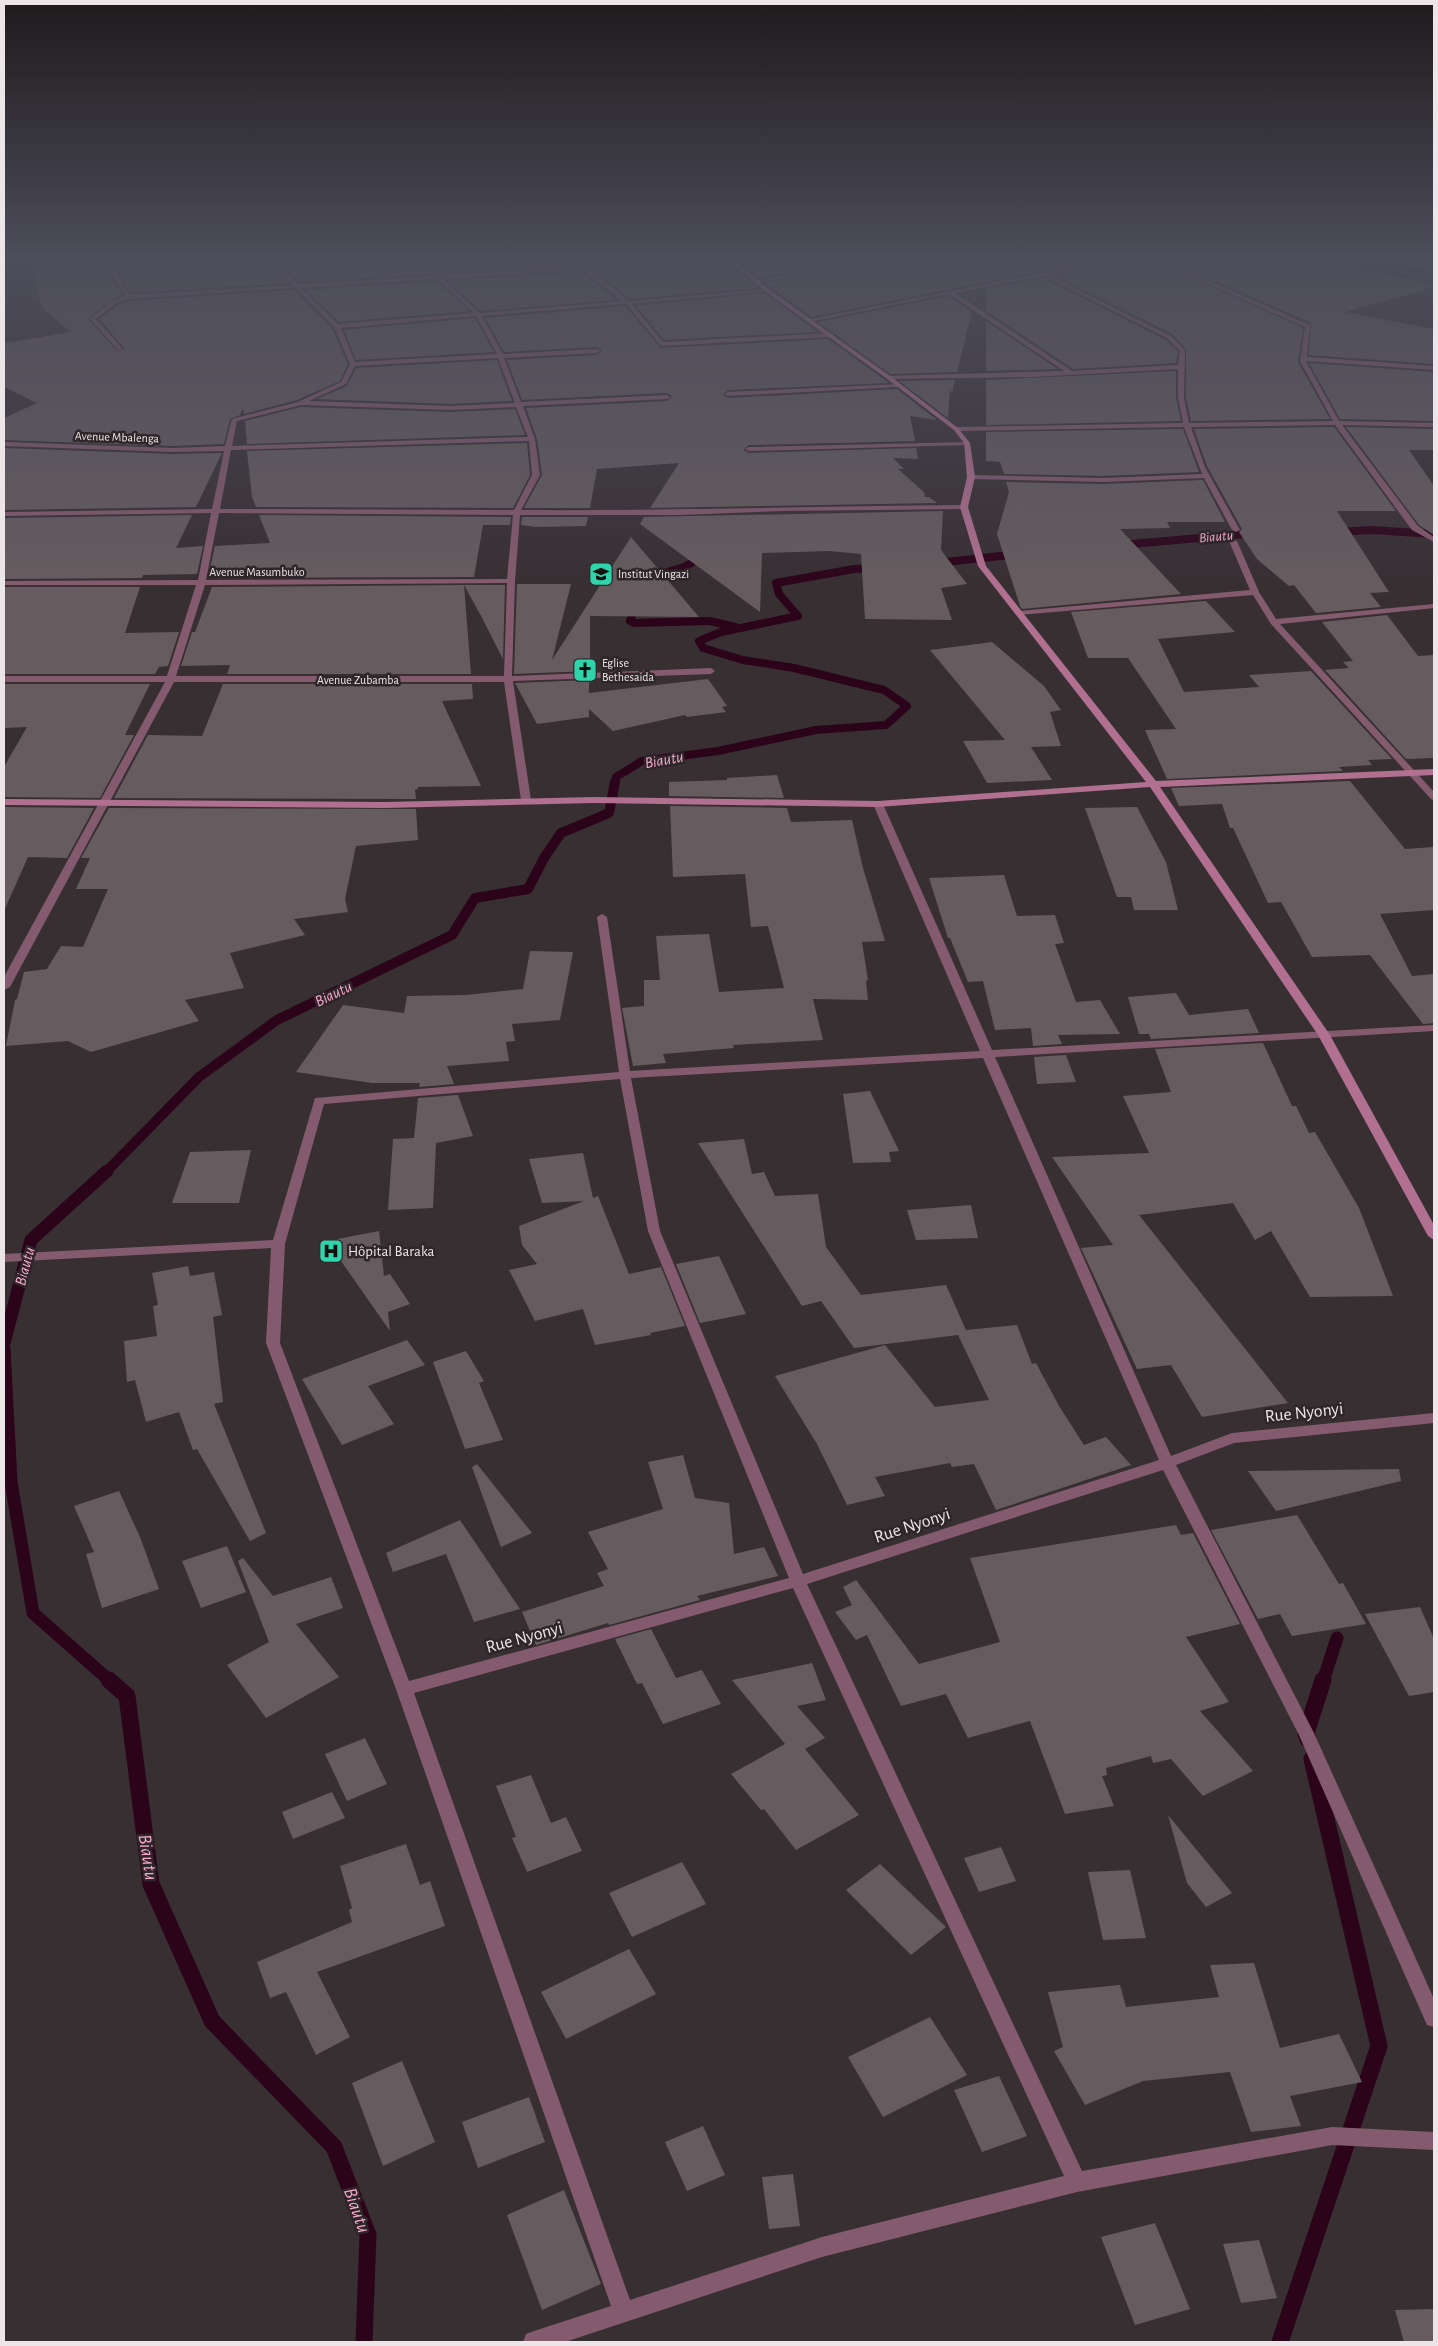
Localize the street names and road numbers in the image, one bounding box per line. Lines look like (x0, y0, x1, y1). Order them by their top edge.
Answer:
street label: Avenue Mbalenga (75, 430, 160, 444)
street label: Avenue Masumbuko (209, 566, 305, 578)
street label: Avenue Zubamba (317, 674, 400, 686)
street label: Rue Nyonyi (1264, 1400, 1344, 1426)
street label: Rue Nyonyi (872, 1505, 953, 1547)
street label: Rue Nyonyi (484, 1619, 565, 1657)

